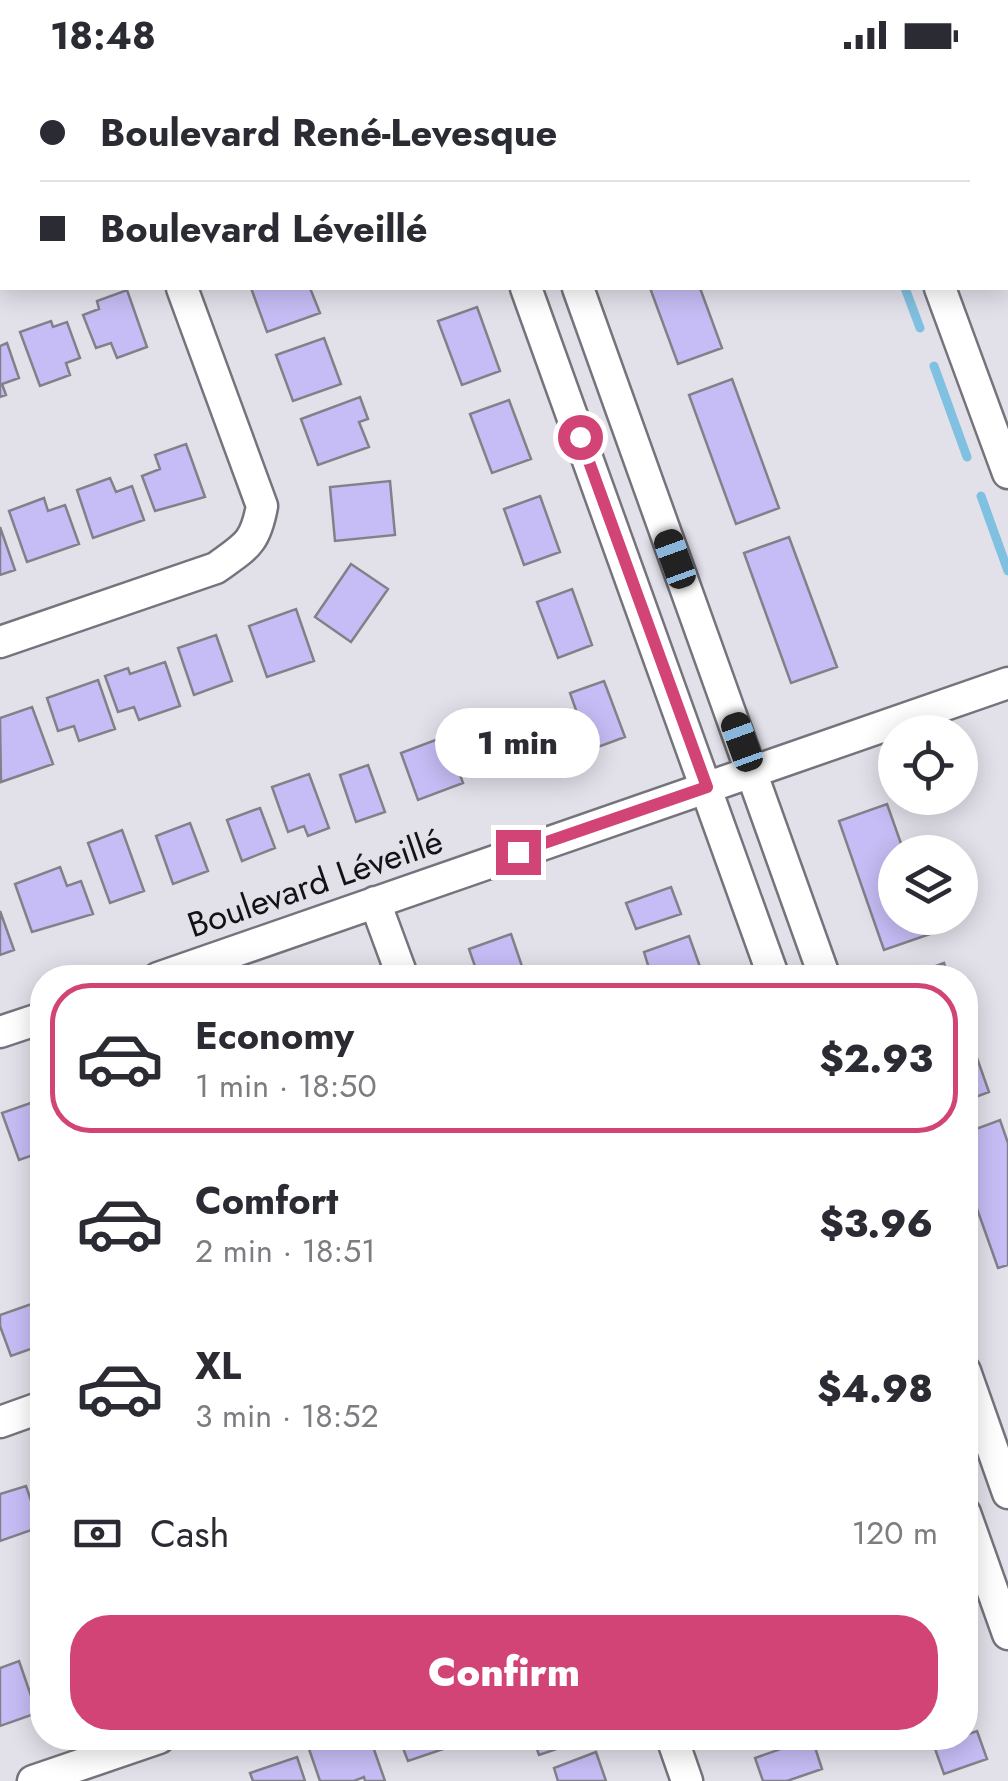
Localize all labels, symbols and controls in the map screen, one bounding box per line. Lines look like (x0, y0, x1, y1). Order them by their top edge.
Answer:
text: 18:48 (50, 8, 156, 63)
text: Boulevard René-Levesque (100, 105, 557, 160)
text: Boulevard Léveillé (100, 201, 428, 256)
route start (558, 415, 603, 460)
car (651, 526, 699, 592)
callout: 1 min (436, 707, 600, 777)
car (718, 709, 766, 775)
map controls (878, 715, 978, 935)
button: locate (878, 715, 978, 815)
text: 1 min (477, 720, 558, 766)
street label: Boulevard Léveillé (181, 816, 449, 950)
route end (496, 830, 541, 875)
button: layers (878, 835, 978, 935)
text: Economy (195, 1008, 354, 1063)
icon: car (75, 1013, 165, 1103)
text: $2.93 (820, 1031, 933, 1086)
text: 1 min · 18:50 (195, 1063, 377, 1109)
text: Comfort (195, 1173, 338, 1228)
icon: car (75, 1178, 165, 1268)
text: $3.96 (820, 1196, 933, 1251)
text: 2 min · 18:51 (195, 1228, 376, 1274)
text: XL (195, 1338, 241, 1393)
icon: car (75, 1343, 165, 1433)
text: $4.98 (817, 1361, 933, 1416)
text: 3 min · 18:52 (195, 1393, 379, 1439)
icon: cash (70, 1506, 125, 1561)
text: Cash (150, 1506, 230, 1561)
text: 120 m (852, 1510, 938, 1556)
button: Confirm (70, 1615, 938, 1730)

